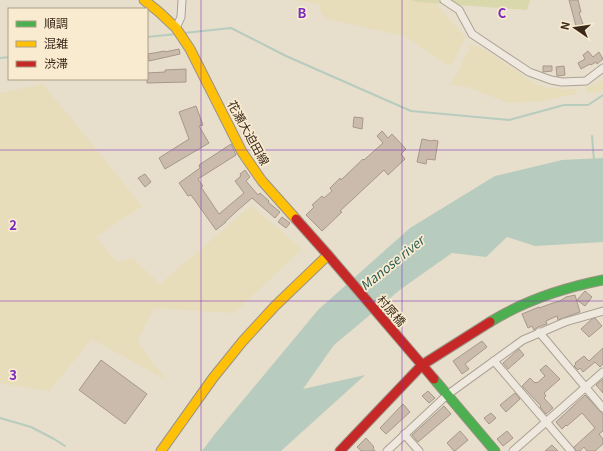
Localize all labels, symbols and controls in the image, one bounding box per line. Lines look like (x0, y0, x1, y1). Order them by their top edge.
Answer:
text: B (298, 3, 307, 22)
text: C (498, 3, 507, 22)
legend (8, 8, 148, 80)
north arrow (555, 8, 595, 48)
text: 順調 (44, 14, 68, 31)
text: N (556, 20, 573, 31)
text: 混雑 (44, 34, 68, 51)
text: 渋滞 (44, 54, 68, 71)
street label: 花瀬大迫田線 (224, 97, 274, 168)
text: 2 (9, 215, 17, 234)
water label: Manose river (356, 230, 429, 294)
street label: 村原橋 (374, 291, 410, 329)
text: 3 (9, 365, 17, 384)

